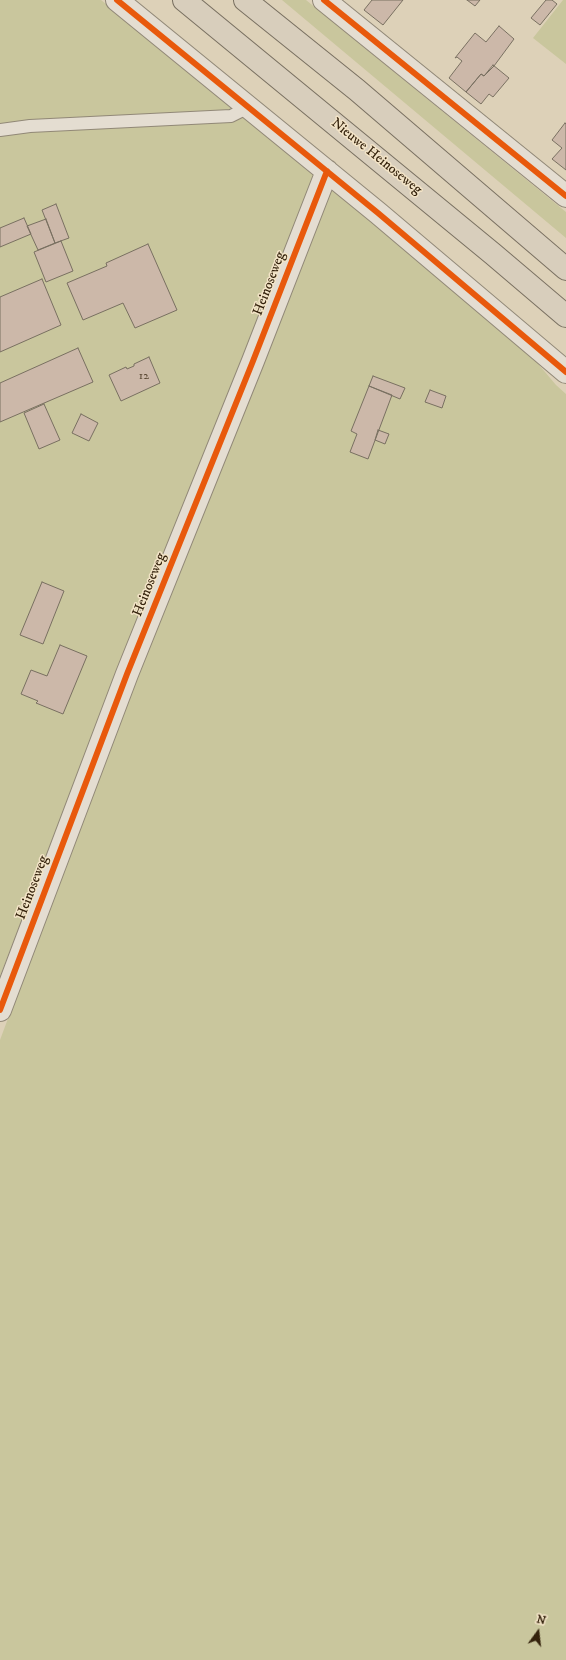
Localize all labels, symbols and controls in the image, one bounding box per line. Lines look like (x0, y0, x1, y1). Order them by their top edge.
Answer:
street label: Nieuwe Heinoseweg (327, 115, 425, 199)
street label: Heinoseweg (250, 250, 290, 318)
house number: 12 (139, 370, 149, 384)
street label: Heinoseweg (130, 551, 170, 619)
street label: Heinoseweg (13, 854, 53, 922)
north arrow (518, 1612, 558, 1652)
text: N (535, 1612, 547, 1628)

